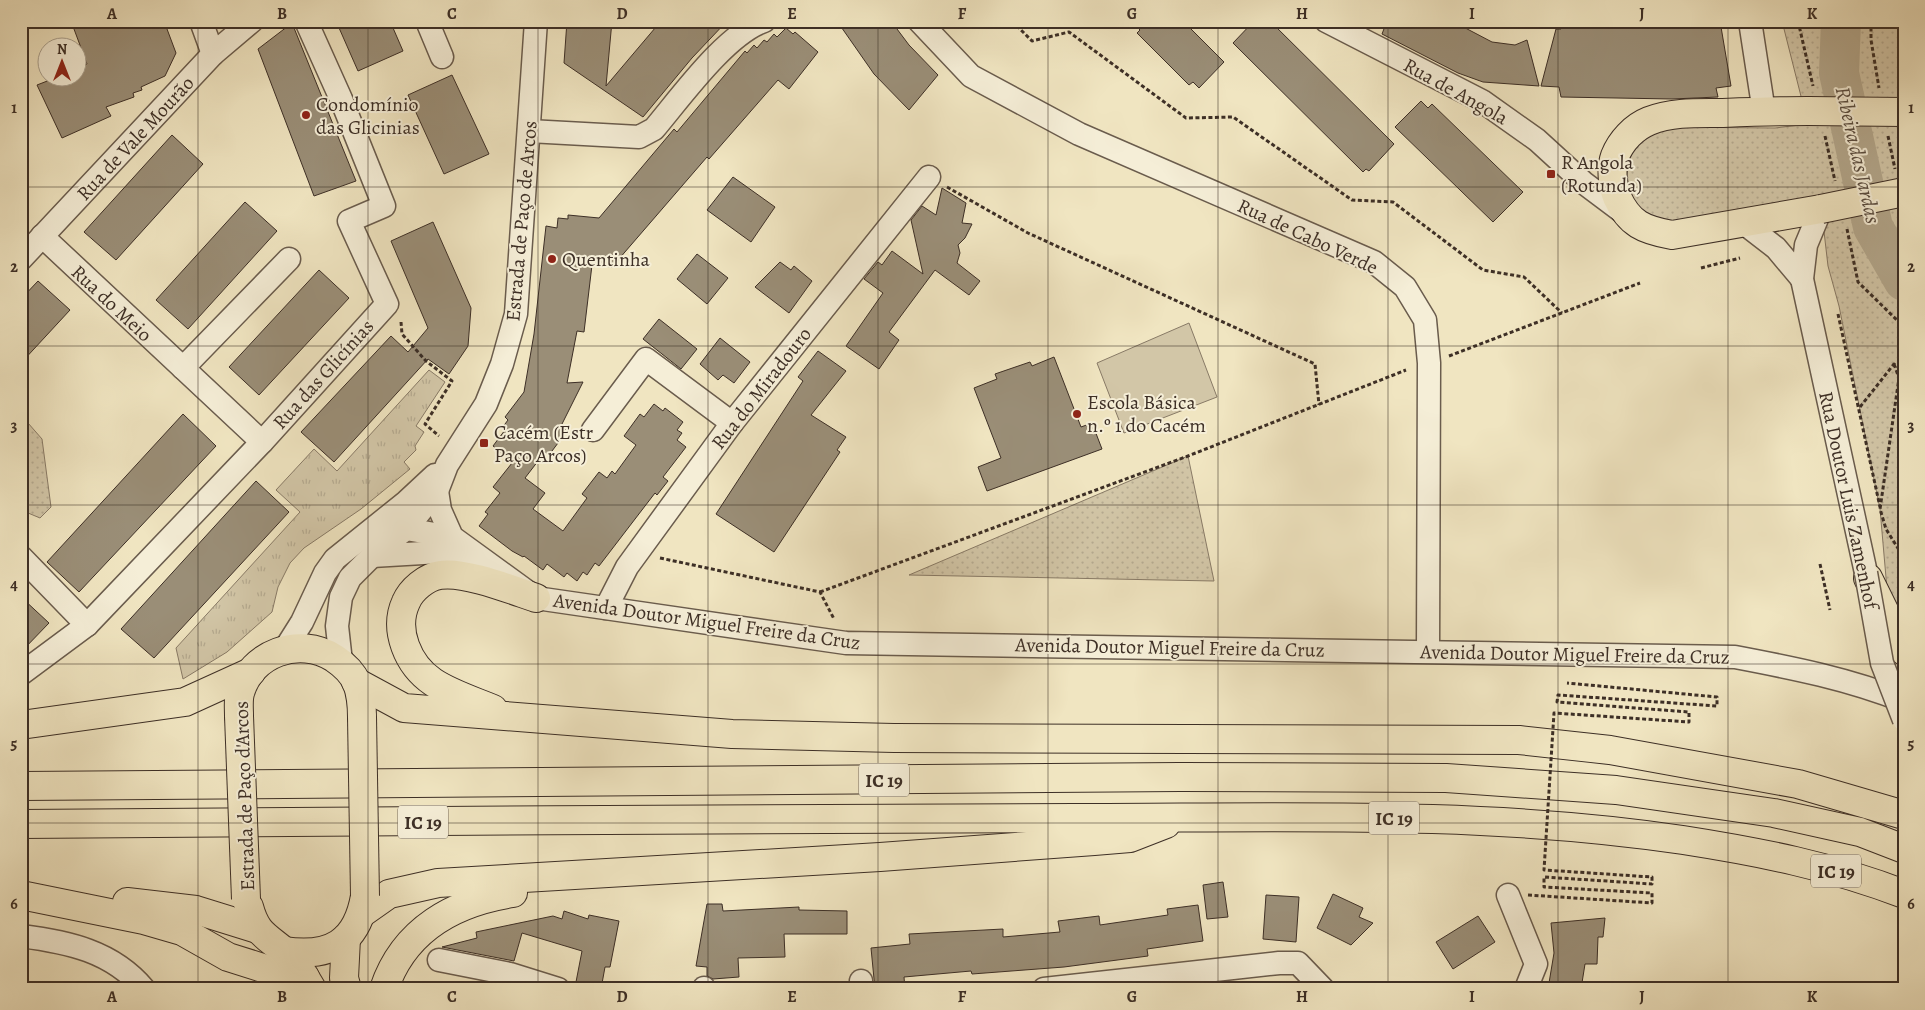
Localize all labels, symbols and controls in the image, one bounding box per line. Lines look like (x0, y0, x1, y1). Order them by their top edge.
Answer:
text: A (106, 3, 118, 25)
text: B (277, 3, 287, 25)
text: C (447, 3, 457, 25)
text: D (616, 3, 628, 25)
text: E (787, 3, 797, 25)
text: F (958, 3, 967, 25)
text: G (1127, 3, 1137, 25)
text: H (1296, 3, 1308, 25)
text: I (1469, 3, 1475, 25)
text: J (1639, 3, 1645, 25)
text: K (1807, 3, 1818, 25)
north arrow (38, 38, 88, 88)
text: N (57, 40, 67, 59)
street label: Rua de Angola (1399, 52, 1514, 132)
street label: Rua de Vale Mourão (71, 70, 200, 206)
water label: Ribeira das Jardas (1829, 84, 1887, 226)
place label: Condomínio das Glicinias (316, 91, 420, 141)
text: 1 (11, 97, 17, 119)
text: 1 (1908, 97, 1914, 119)
marker: Condomínio das Glicinias (300, 109, 312, 121)
street label: Estrada de Paço de Arcos (499, 119, 544, 323)
place label: R Angola (Rotunda) (1561, 149, 1642, 199)
marker: R Angola (Rotunda) (1545, 168, 1557, 180)
street label: Rua de Cabo Verde (1233, 192, 1382, 281)
place label: Quentinha (562, 246, 651, 273)
marker: Quentinha (546, 253, 558, 265)
text: 2 (10, 256, 18, 278)
text: 2 (1907, 256, 1915, 278)
street label: Rua do Meio (65, 259, 158, 348)
street label: Rua das Glicínias (267, 313, 380, 435)
street label: Rua do Miradouro (705, 321, 818, 455)
place label: Escola Básica n.º 1 do Cacém (1087, 389, 1206, 439)
street label: Rua Doutor Luis Zamenhof (1812, 389, 1885, 615)
marker: Escola Básica n.º 1 do Cacém (1071, 408, 1083, 420)
text: 3 (11, 415, 18, 437)
text: 3 (1908, 415, 1915, 437)
place label: Cacém (Estr Paço Arcos) (494, 419, 594, 469)
marker: Cacém (Estr Paço Arcos) (478, 437, 490, 449)
text: 4 (10, 574, 18, 596)
text: 4 (1907, 574, 1915, 596)
street label: Avenida Doutor Miguel Freire da Cruz (551, 586, 862, 656)
street label: Avenida Doutor Miguel Freire da Cruz (1014, 631, 1325, 664)
street label: Avenida Doutor Miguel Freire da Cruz (1419, 638, 1730, 671)
street label: Estrada de Paço d'Arcos (228, 700, 261, 891)
text: 5 (11, 733, 18, 755)
text: 5 (1908, 733, 1915, 755)
road number: IC 19 (859, 764, 909, 796)
road number: IC 19 (1369, 801, 1419, 834)
road number: IC 19 (398, 806, 448, 839)
road number: IC 19 (1811, 854, 1861, 888)
text: 6 (10, 893, 18, 915)
text: 6 (1907, 893, 1915, 915)
text: A (106, 986, 118, 1008)
text: B (277, 986, 287, 1008)
text: C (447, 986, 457, 1008)
text: D (616, 986, 628, 1008)
text: E (787, 986, 797, 1008)
text: F (958, 986, 967, 1008)
text: G (1127, 986, 1137, 1008)
text: H (1296, 986, 1308, 1008)
text: I (1469, 986, 1475, 1008)
text: J (1639, 986, 1645, 1008)
text: K (1807, 986, 1818, 1008)

